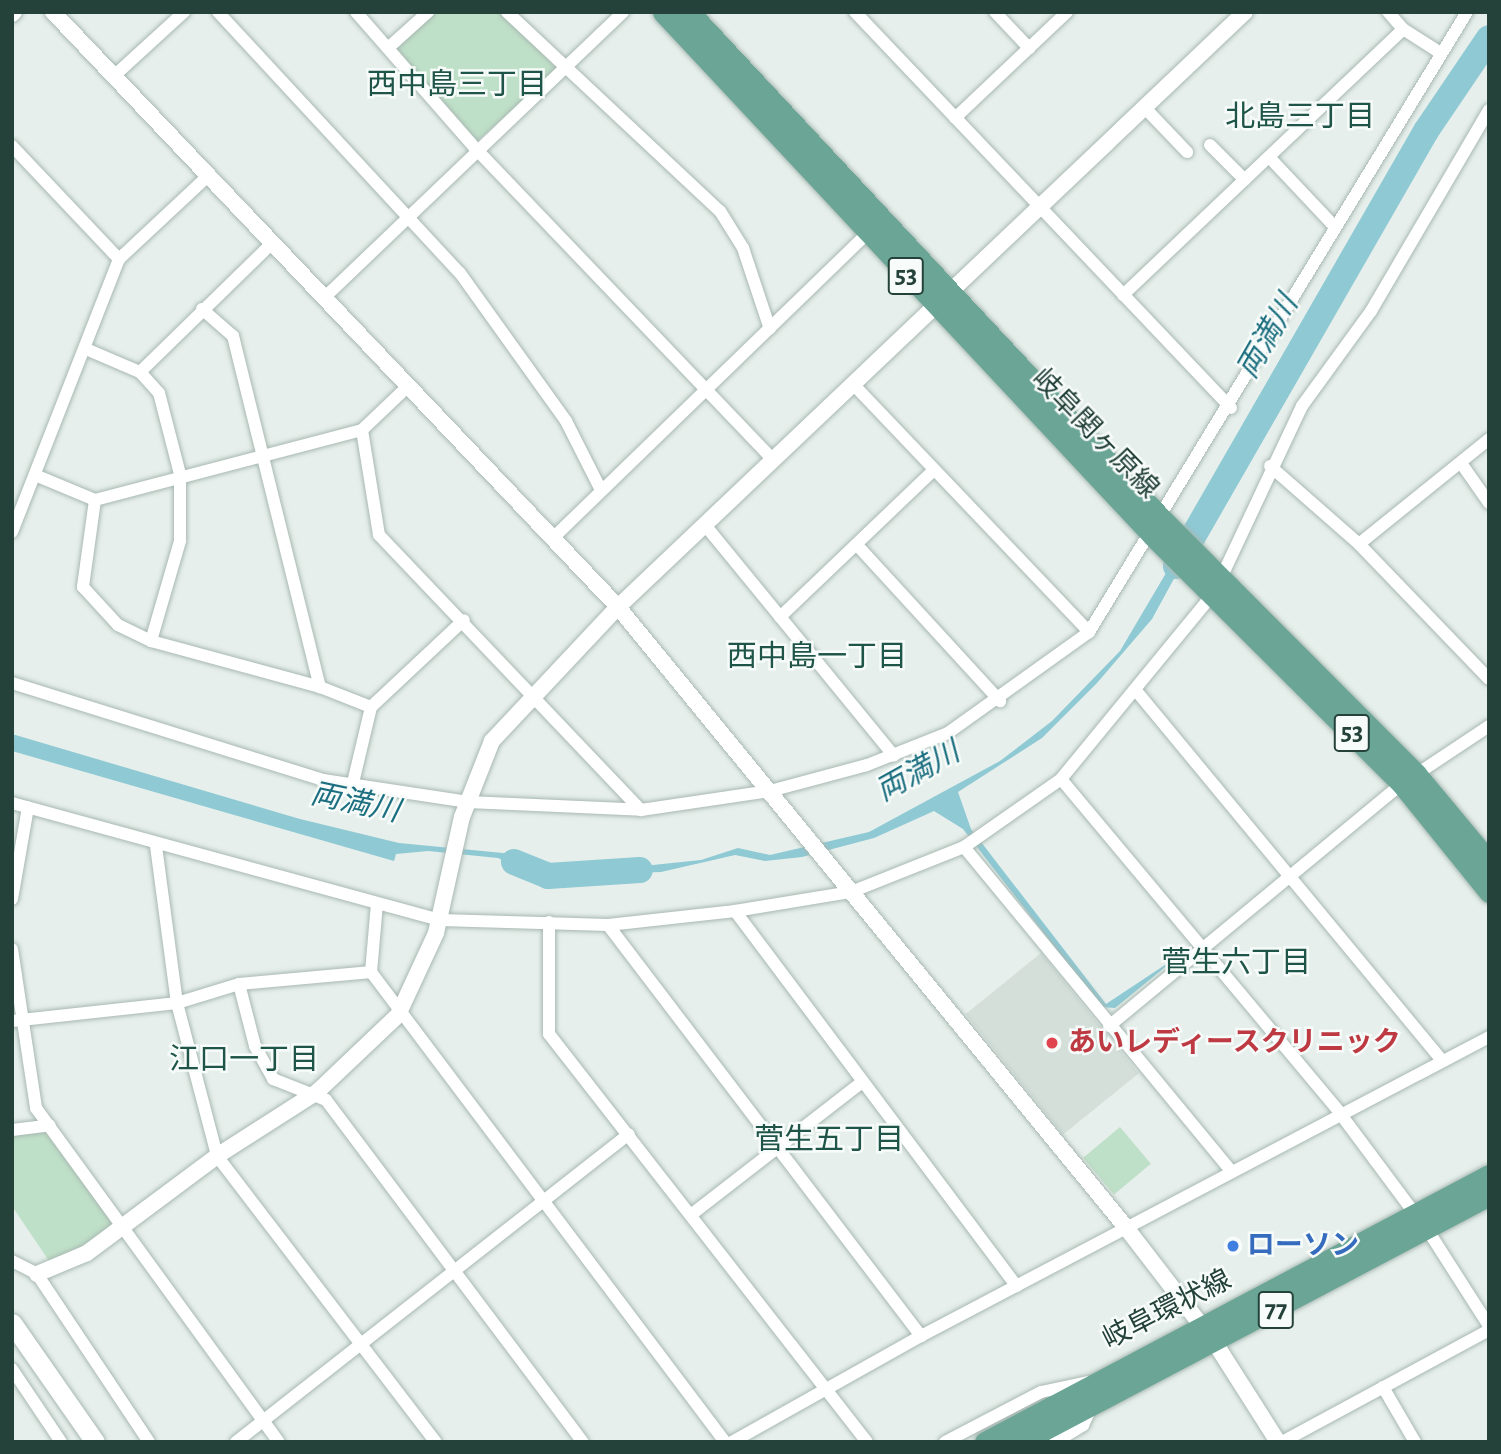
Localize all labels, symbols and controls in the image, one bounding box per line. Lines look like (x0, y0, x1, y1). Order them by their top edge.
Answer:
district label: 西中島三丁目 (367, 67, 547, 103)
district label: 北島三丁目 (1225, 99, 1375, 135)
road number: 53 (887, 254, 925, 298)
water label: 両満川 (1230, 289, 1306, 385)
street label: 岐阜関ヶ原線 (1025, 362, 1165, 506)
district label: 西中島一丁目 (727, 639, 907, 675)
road number: 53 (1333, 710, 1371, 755)
water label: 両満川 (870, 734, 966, 810)
water label: 両満川 (307, 776, 403, 830)
district label: 菅生六丁目 (1161, 945, 1311, 981)
place label: あいレディースクリニック (1068, 1026, 1404, 1060)
marker: あいレディースクリニック (1042, 1033, 1062, 1053)
district label: 江口一丁目 (169, 1042, 319, 1078)
district label: 菅生五丁目 (754, 1122, 904, 1158)
place label: ローソン (1247, 1229, 1359, 1263)
marker: ローソン (1225, 1238, 1241, 1254)
street label: 岐阜環状線 (1097, 1263, 1237, 1357)
road number: 77 (1257, 1288, 1295, 1332)

